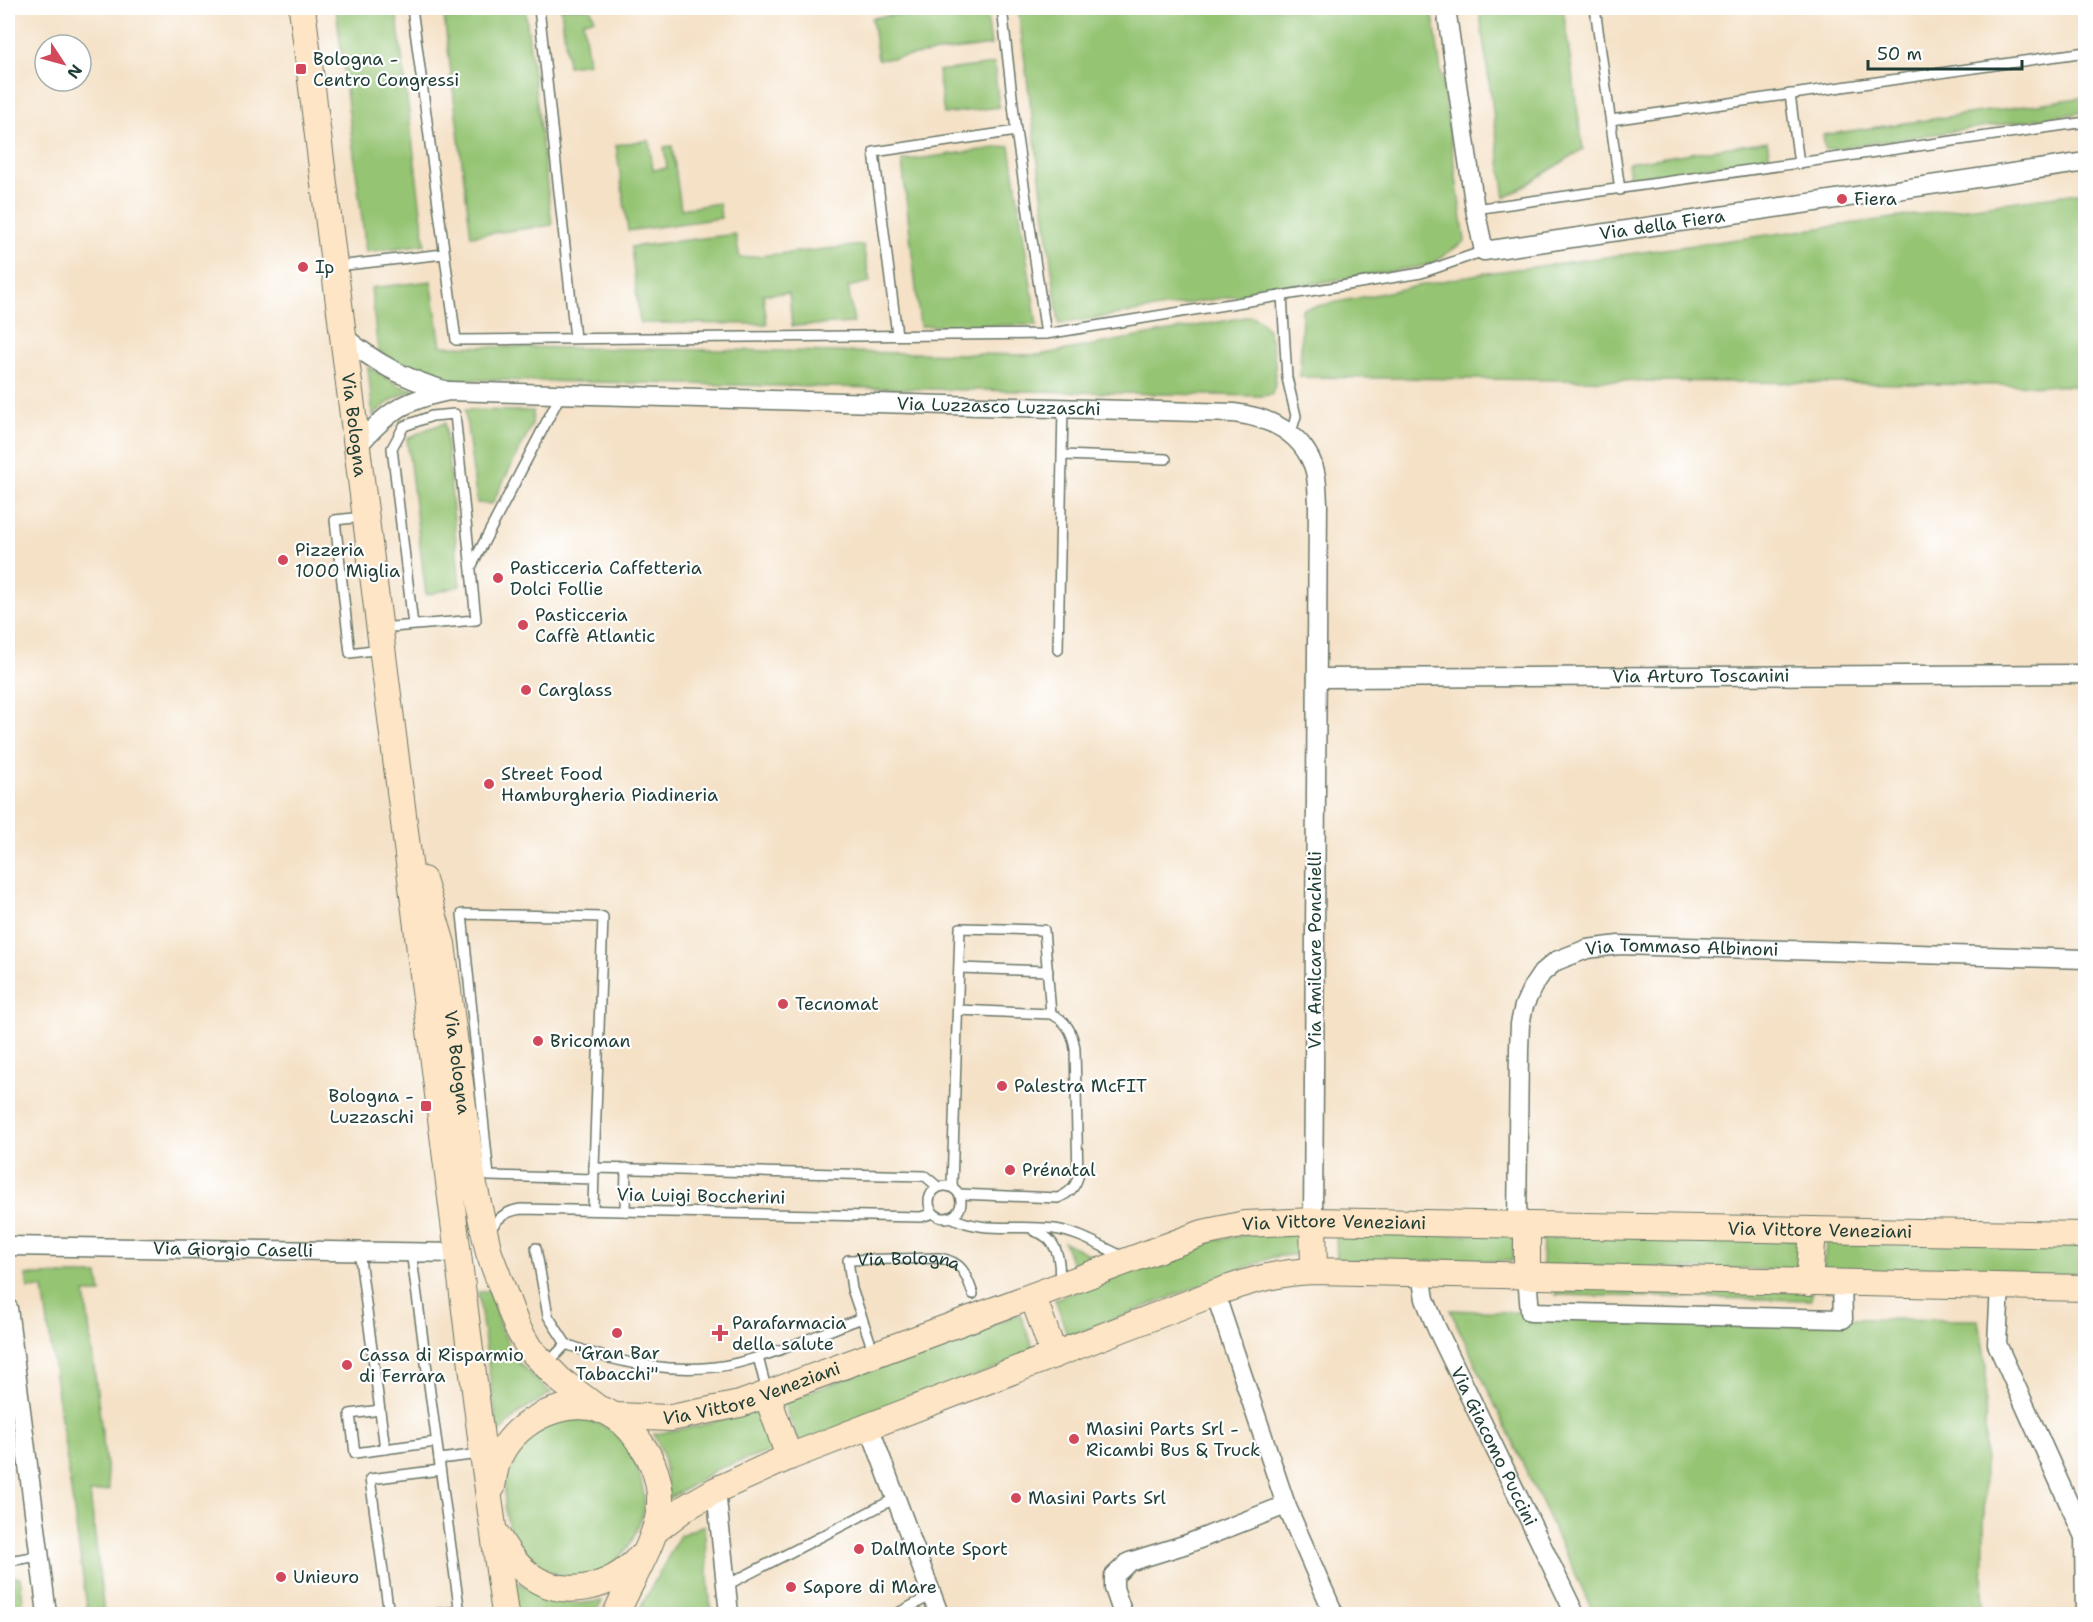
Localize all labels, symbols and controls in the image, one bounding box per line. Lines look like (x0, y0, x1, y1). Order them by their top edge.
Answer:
north arrow (33, 33, 93, 93)
scale bar (1868, 33, 2022, 71)
text: 50 m (1877, 42, 1922, 66)
place label: Bologna - Centro Congressi (313, 47, 459, 92)
text: N (63, 60, 87, 83)
marker: Bologna - Centro Congressi (294, 62, 308, 76)
place label: Fiera (1854, 187, 1897, 211)
marker: Fiera (1835, 192, 1849, 206)
street label: Via della Fiera (1598, 204, 1726, 246)
place label: Ip (315, 255, 334, 279)
marker: Ip (296, 260, 310, 274)
street label: Via Bologna (336, 371, 373, 478)
street label: Via Luzzasco Luzzaschi (896, 392, 1101, 421)
place label: Pizzeria 1000 Miglia (295, 538, 400, 583)
marker: Pizzeria 1000 Miglia (276, 553, 290, 567)
place label: Pasticceria Caffetteria Dolci Follie (510, 556, 702, 601)
marker: Pasticceria Caffetteria Dolci Follie (491, 571, 505, 585)
place label: Pasticceria Caffè Atlantic (535, 603, 655, 648)
marker: Pasticceria Caffè Atlantic (516, 618, 530, 632)
street label: Via Arturo Toscanini (1612, 664, 1790, 688)
place label: Carglass (538, 678, 612, 702)
marker: Carglass (519, 683, 533, 697)
place label: Street Food Hamburgheria Piadineria (501, 762, 718, 807)
marker: Street Food Hamburgheria Piadineria (482, 777, 496, 791)
street label: Via Amilcare Ponchielli (1303, 851, 1327, 1049)
street label: Via Tommaso Albinoni (1584, 933, 1779, 962)
place label: Tecnomat (795, 992, 879, 1016)
marker: Tecnomat (776, 997, 790, 1011)
street label: Via Bologna (439, 1009, 476, 1116)
place label: Bricoman (550, 1029, 630, 1053)
marker: Bricoman (531, 1034, 545, 1048)
place label: Palestra McFIT (1014, 1074, 1147, 1098)
marker: Palestra McFIT (995, 1079, 1009, 1093)
place label: Bologna - Luzzaschi (329, 1084, 414, 1129)
marker: Bologna - Luzzaschi (419, 1099, 433, 1113)
place label: Prénatal (1022, 1158, 1096, 1182)
marker: Prénatal (1003, 1163, 1017, 1177)
street label: Via Luigi Boccherini (616, 1183, 786, 1209)
street label: Via Vittore Veneziani (1241, 1209, 1427, 1236)
street label: Via Vittore Veneziani (1727, 1217, 1912, 1244)
street label: Via Giorgio Caselli (153, 1236, 313, 1263)
street label: Via Bologna (856, 1246, 966, 1277)
place label: Parafarmacia della salute (732, 1311, 846, 1356)
marker: "Gran Bar Tabacchi" (610, 1326, 624, 1340)
marker: Parafarmacia della salute (713, 1326, 727, 1340)
place label: "Gran Bar Tabacchi" (574, 1341, 660, 1386)
place label: Cassa di Risparmio di Ferrara (359, 1343, 524, 1388)
street label: Via Vittore Veneziani (662, 1356, 844, 1430)
marker: Cassa di Risparmio di Ferrara (340, 1358, 354, 1372)
street label: Via Giacomo Puccini (1445, 1363, 1543, 1530)
place label: Masini Parts Srl - Ricambi Bus & Truck (1086, 1417, 1260, 1462)
marker: Masini Parts Srl - Ricambi Bus & Truck (1067, 1432, 1081, 1446)
place label: Masini Parts Srl (1028, 1486, 1167, 1510)
marker: Masini Parts Srl (1009, 1491, 1023, 1505)
place label: DalMonte Sport (871, 1537, 1008, 1561)
marker: DalMonte Sport (852, 1542, 866, 1556)
place label: Unieuro (293, 1565, 359, 1589)
marker: Unieuro (274, 1570, 288, 1584)
place label: Sapore di Mare (803, 1575, 937, 1599)
marker: Sapore di Mare (784, 1580, 798, 1594)

